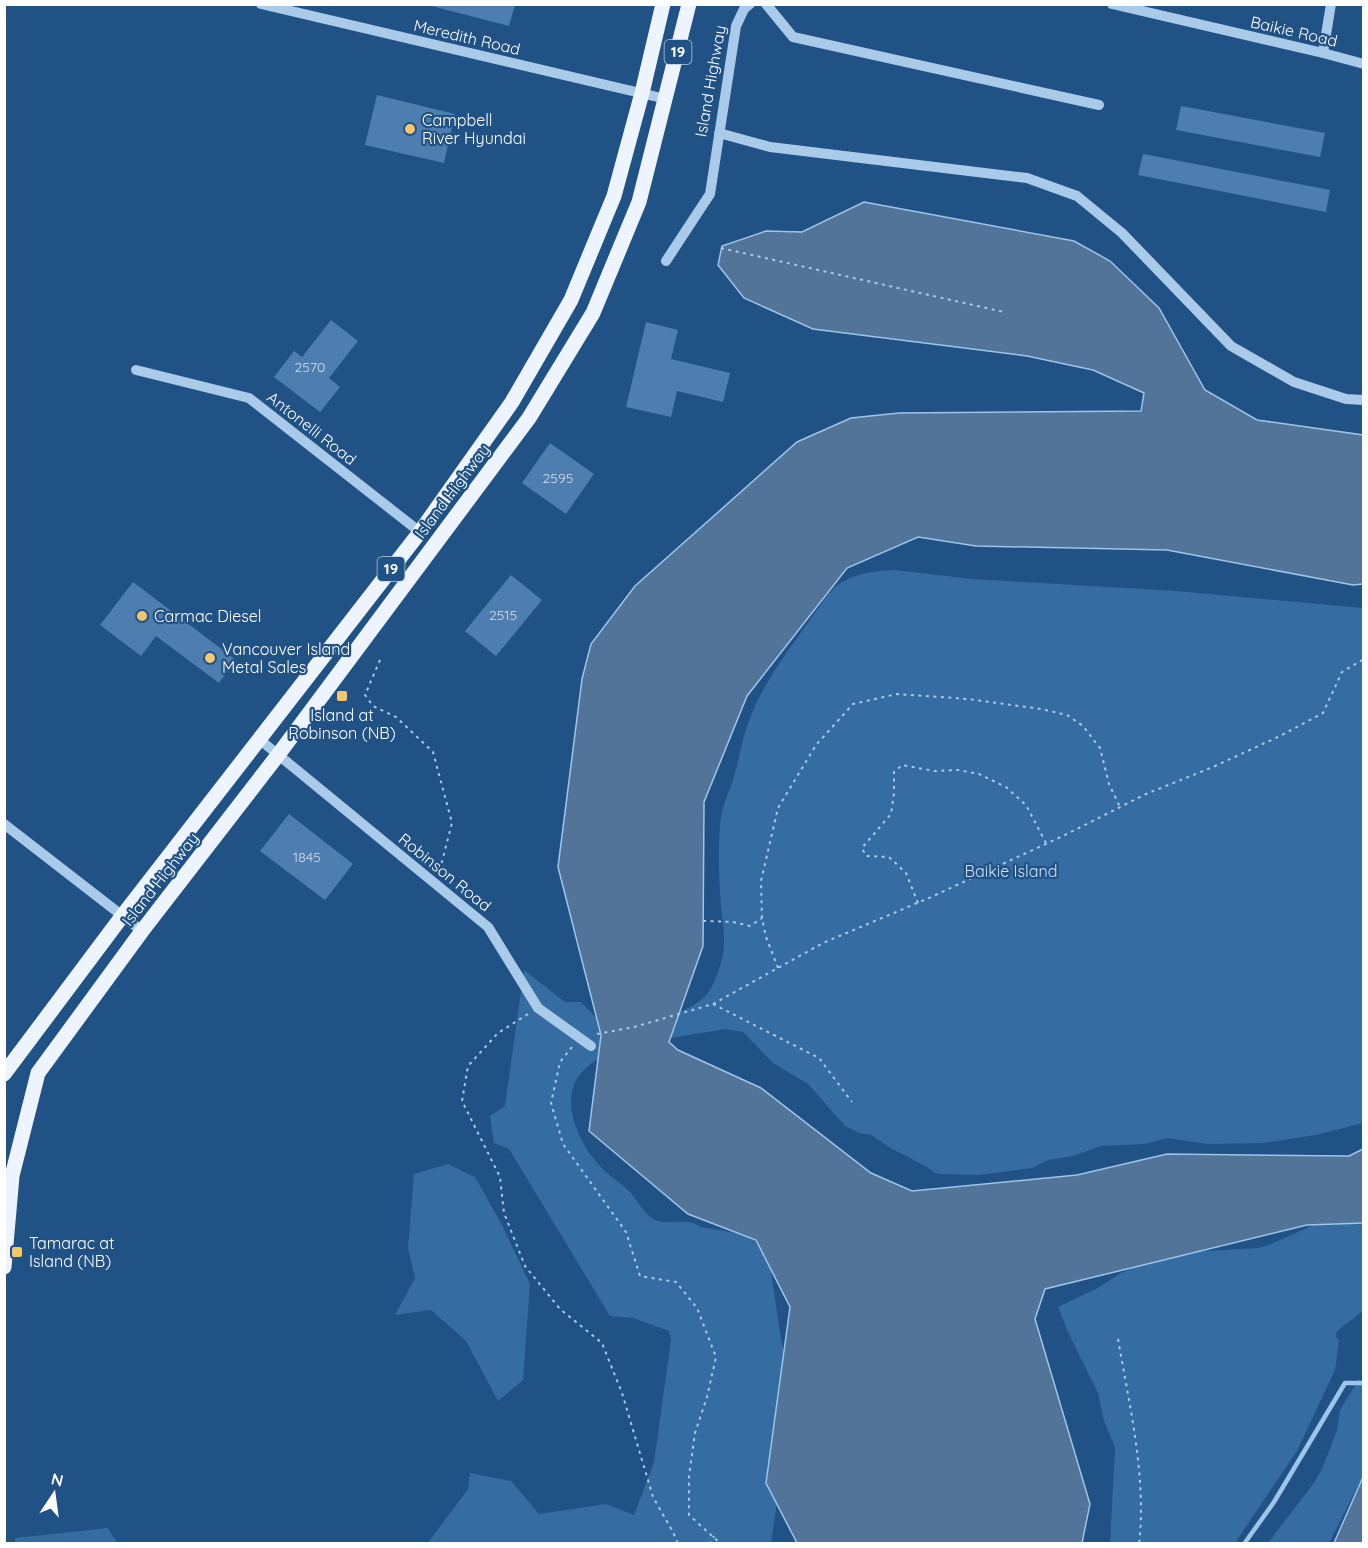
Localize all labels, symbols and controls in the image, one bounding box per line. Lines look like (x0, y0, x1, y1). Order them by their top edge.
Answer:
street label: Baikie Road (1249, 11, 1339, 51)
street label: Meredith Road (412, 15, 522, 59)
street label: Island Highway (690, 24, 730, 138)
road number: 19 (664, 40, 692, 64)
place label: Campbell River Hyundai (422, 110, 526, 148)
marker: Campbell River Hyundai (403, 122, 417, 136)
house number: 2570 (295, 358, 325, 376)
street label: Antonelli Road (263, 387, 361, 469)
street label: Island Highway (410, 440, 494, 542)
house number: 2595 (543, 469, 573, 487)
road number: 19 (378, 557, 404, 581)
place label: Carmac Diesel (154, 606, 261, 626)
house number: 2515 (489, 606, 517, 624)
marker: Carmac Diesel (135, 609, 149, 623)
place label: Vancouver Island Metal Sales (222, 639, 350, 677)
marker: Vancouver Island Metal Sales (203, 651, 217, 665)
marker: Island at Robinson (NB) (335, 689, 349, 703)
place label: Island at Robinson (NB) (288, 705, 396, 743)
street label: Island Highway (117, 828, 203, 930)
street label: Robinson Road (395, 829, 495, 915)
house number: 1845 (293, 848, 321, 866)
park label: Baikie Island (965, 861, 1057, 881)
place label: Tamarac at Island (NB) (29, 1233, 115, 1271)
marker: Tamarac at Island (NB) (10, 1245, 24, 1259)
north arrow (24, 1464, 84, 1524)
text: N (49, 1468, 65, 1490)

